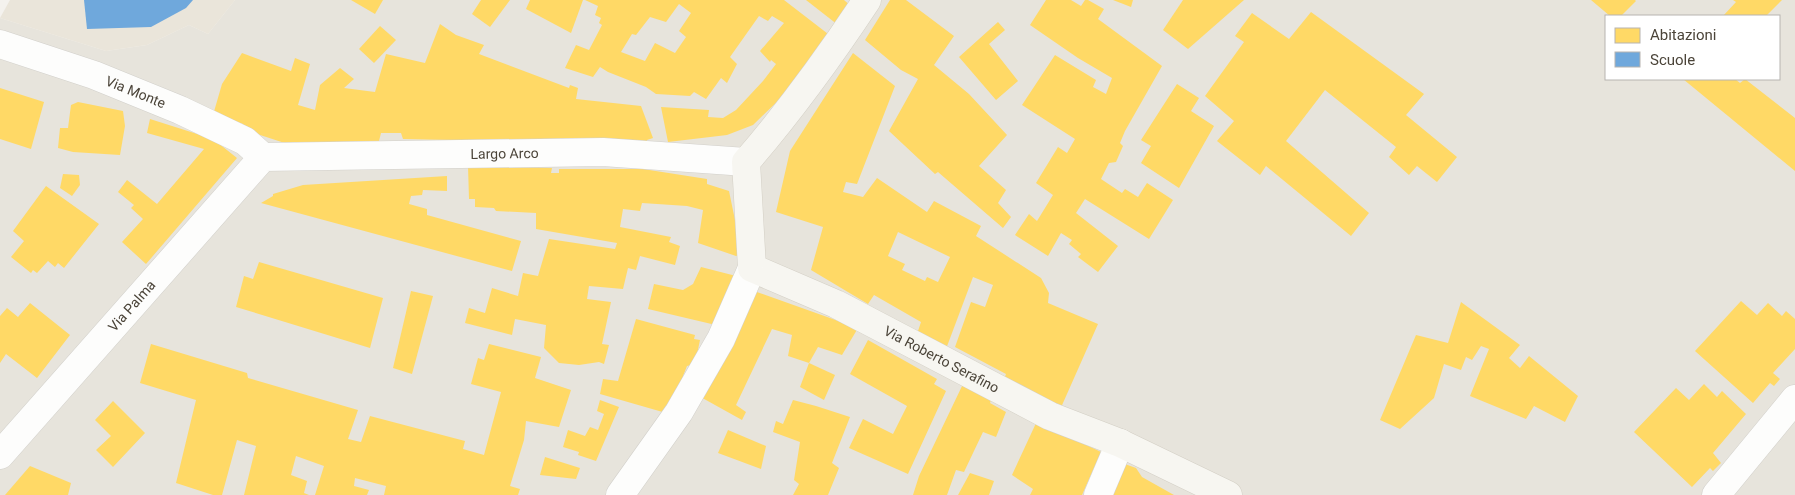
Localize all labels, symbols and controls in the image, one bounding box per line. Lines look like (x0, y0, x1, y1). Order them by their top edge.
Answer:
legend (1605, 15, 1780, 80)
text: Abitazioni (1650, 26, 1717, 44)
text: Scuole (1650, 51, 1695, 69)
street label: Via Monte (103, 73, 168, 111)
street label: Largo Arco (470, 145, 539, 162)
street label: Via Palma (105, 277, 159, 335)
street label: Via Roberto Serafino (881, 323, 1002, 396)

